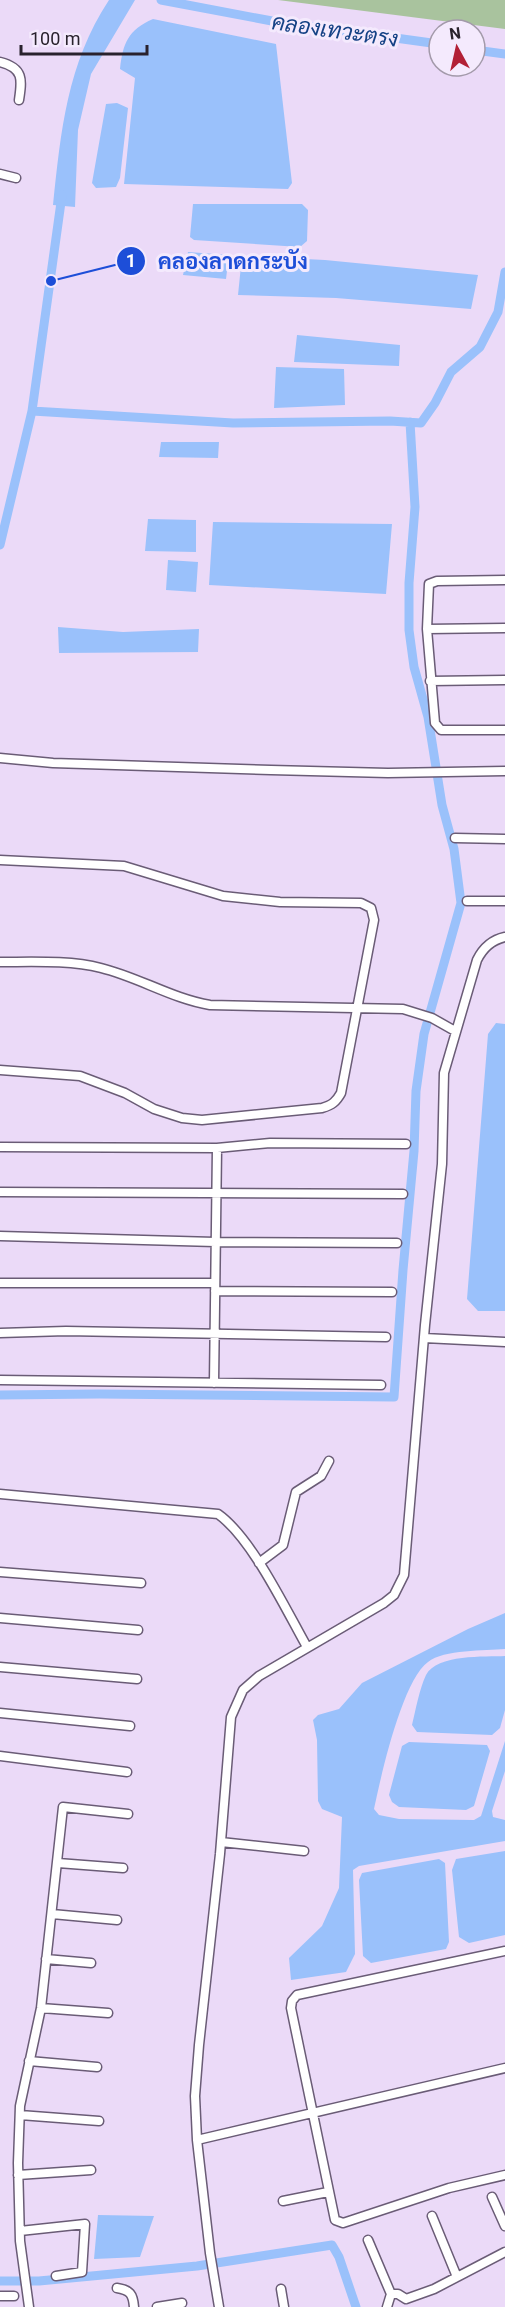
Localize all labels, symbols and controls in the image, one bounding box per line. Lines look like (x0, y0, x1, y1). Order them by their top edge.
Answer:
water label: คลองเทวะตรง (270, 9, 400, 52)
scale bar (21, 18, 147, 56)
north arrow (427, 18, 487, 78)
text: N (448, 23, 462, 44)
text: 100 m (30, 28, 81, 49)
callout: คลองลาดกระบัง (116, 241, 320, 281)
text: คลองลาดกระบัง (158, 248, 308, 274)
text: 1 (126, 250, 136, 271)

